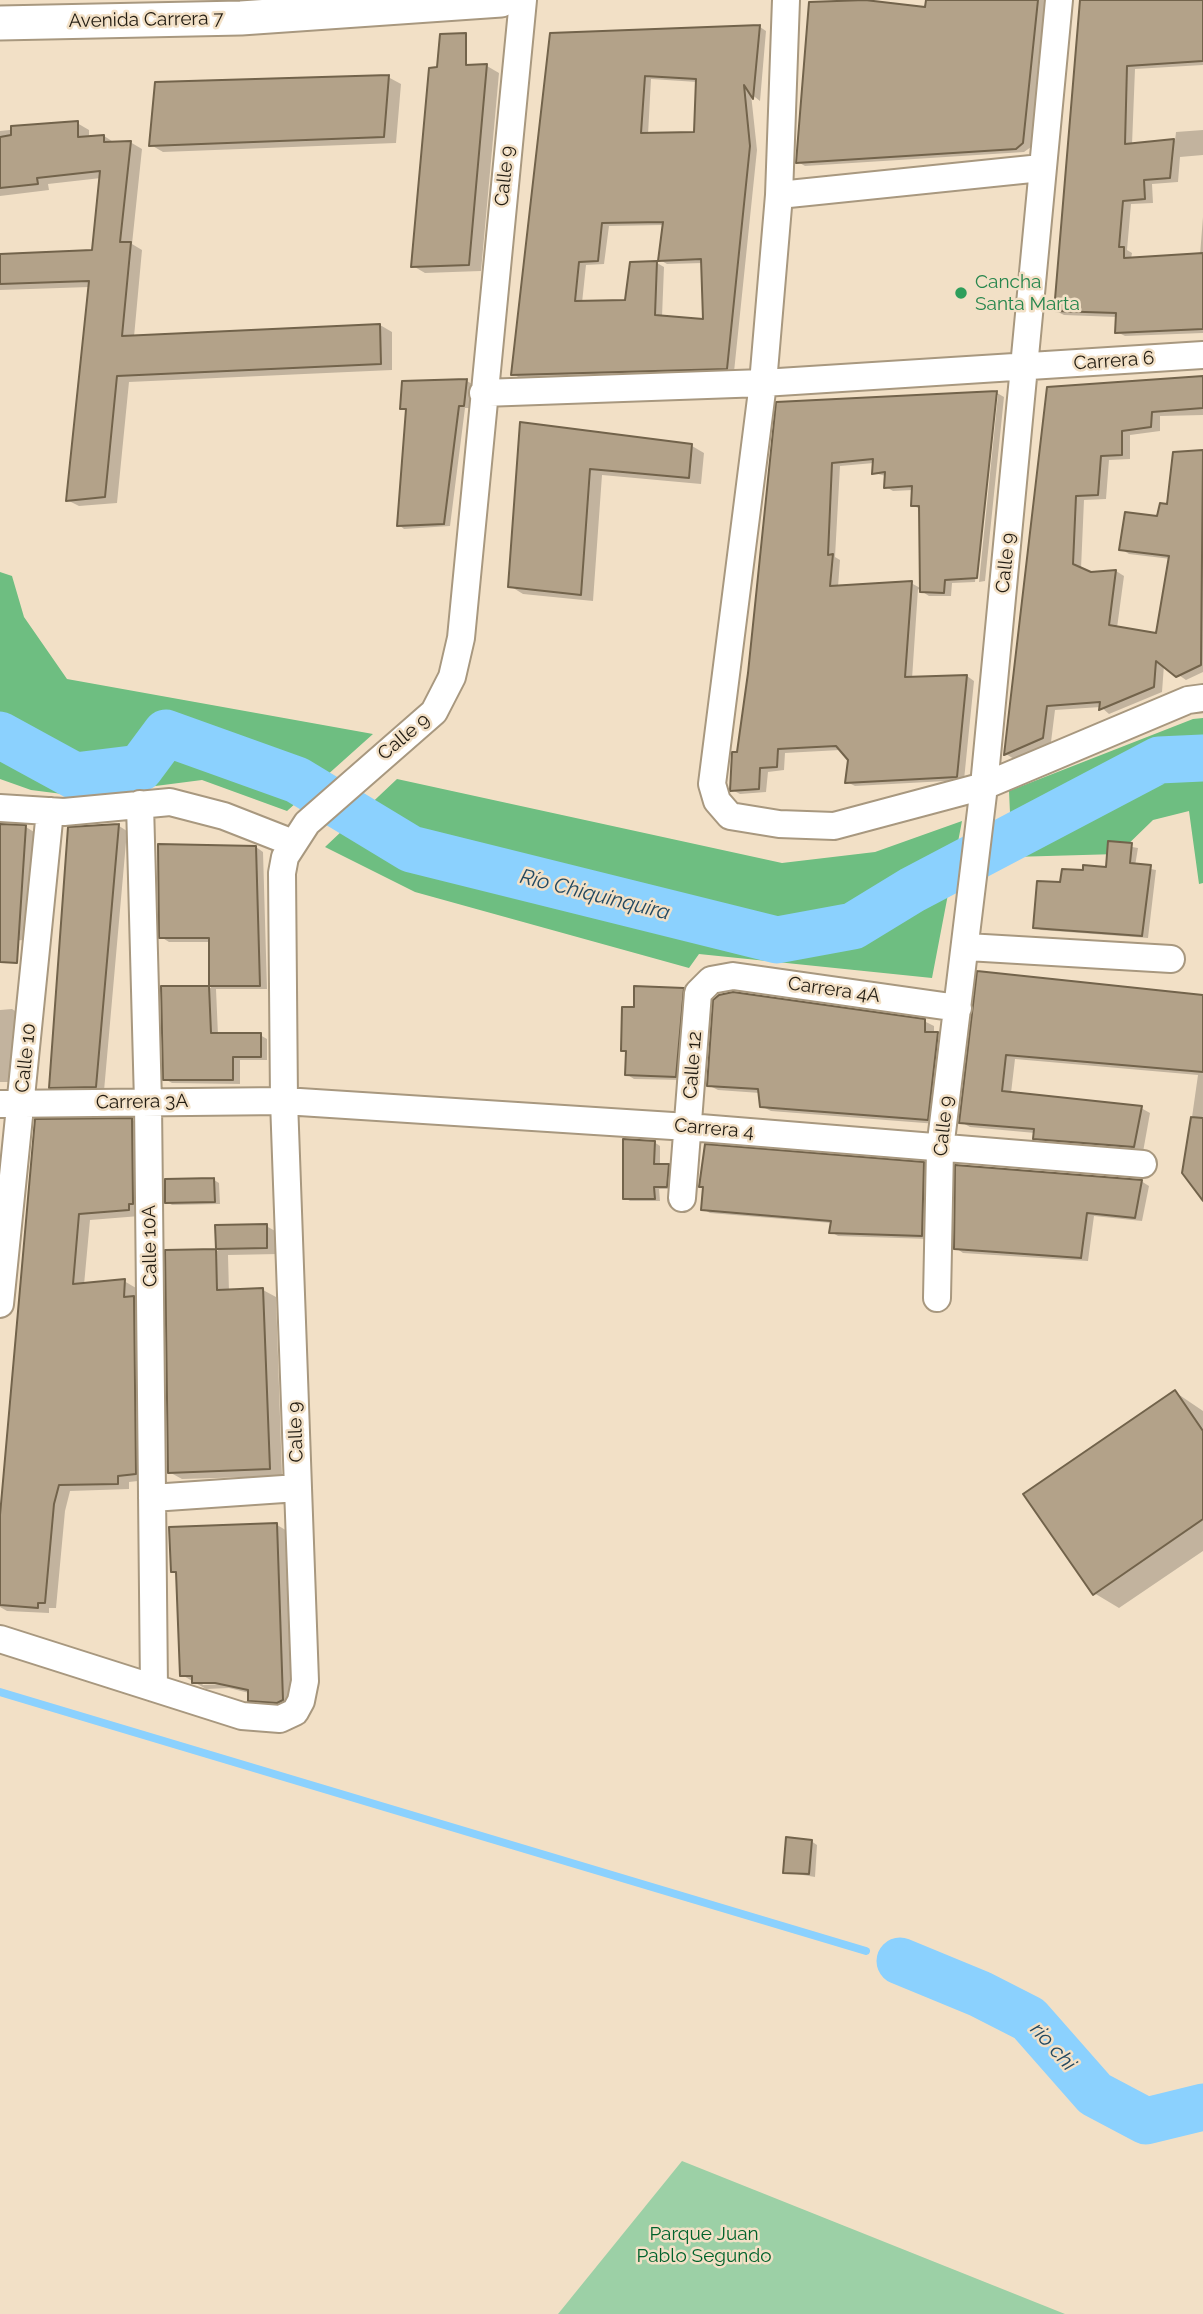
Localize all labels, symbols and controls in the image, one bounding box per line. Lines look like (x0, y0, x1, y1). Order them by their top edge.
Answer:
street label: Avenida Carrera 7 (68, 7, 224, 33)
street label: Calle 9 (490, 145, 520, 207)
place label: Cancha Santa Marta (975, 271, 1080, 315)
marker: Cancha Santa Marta (953, 285, 969, 301)
street label: Carrera 6 (1073, 347, 1155, 375)
street label: Calle 9 (991, 532, 1021, 594)
street label: Calle 9 (373, 709, 435, 765)
water label: Río Chiquinquira (517, 864, 673, 926)
street label: Carrera 4A (787, 972, 881, 1008)
street label: Calle 10 (11, 1022, 41, 1094)
street label: Calle 12 (679, 1030, 707, 1100)
street label: Carrera 3A (96, 1090, 188, 1114)
street label: Calle 9 (929, 1095, 959, 1157)
street label: Carrera 4 (673, 1114, 755, 1144)
street label: Calle 10A (138, 1205, 162, 1287)
street label: Calle 9 (284, 1401, 308, 1463)
water label: rio chi (1025, 2018, 1081, 2076)
park label: Parque Juan Pablo Segundo (636, 2223, 772, 2267)

